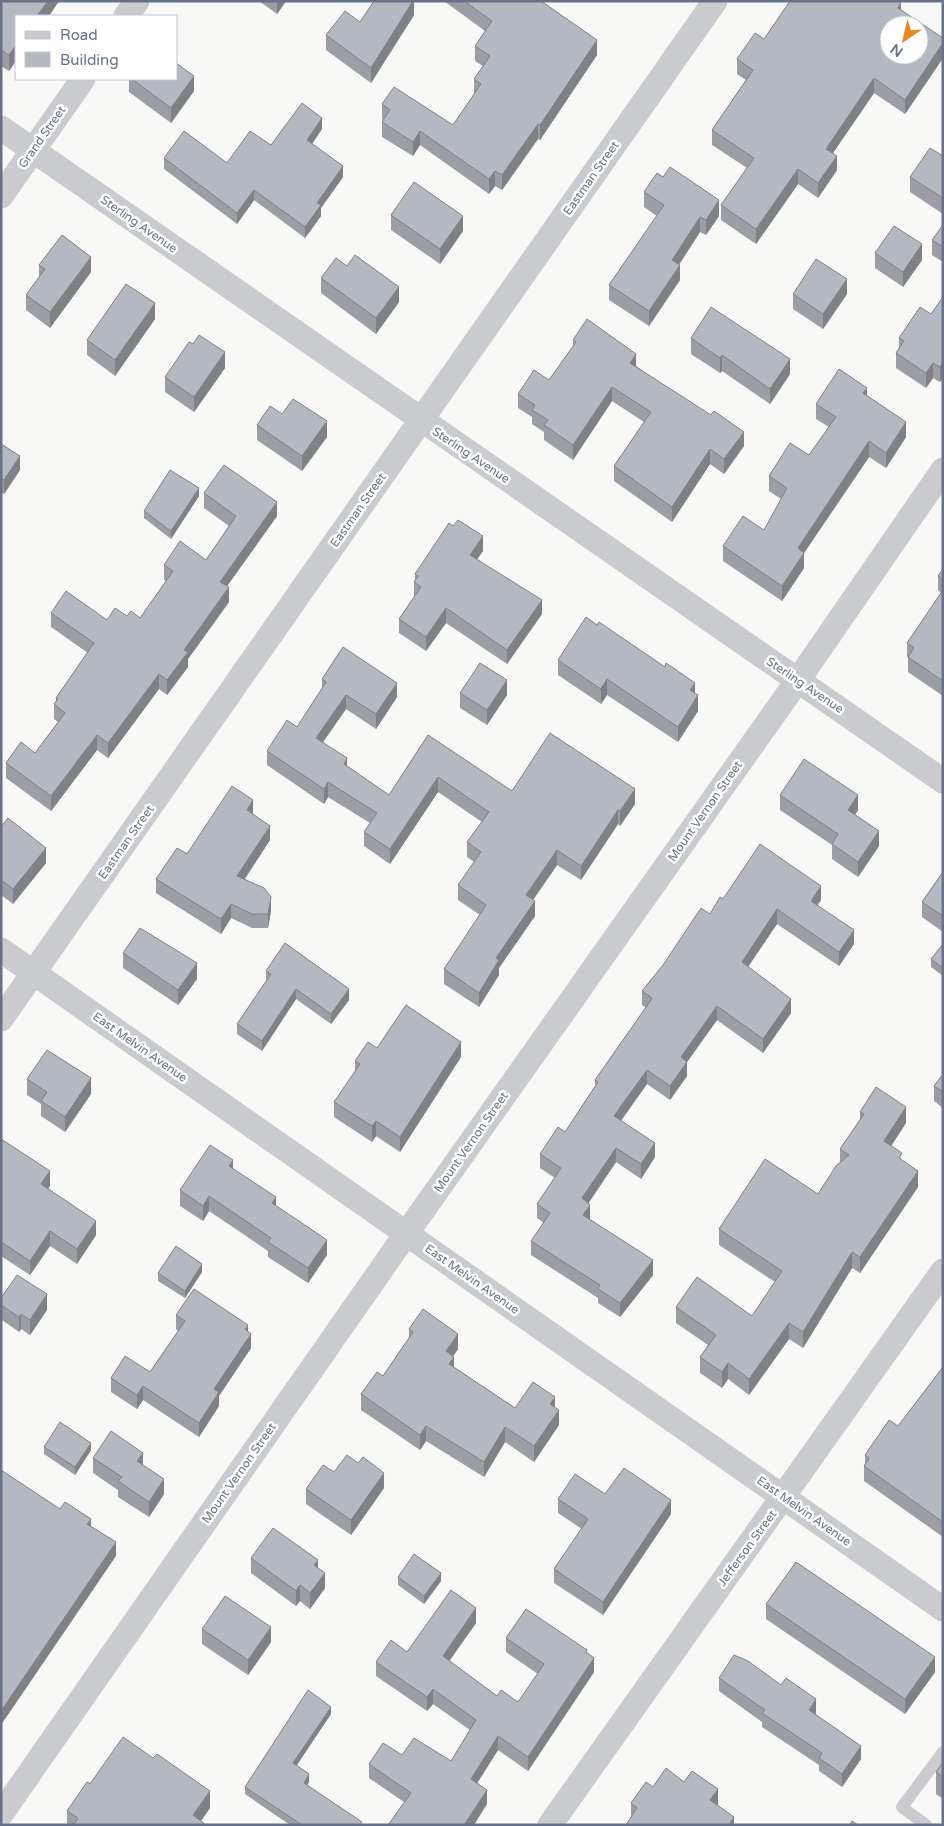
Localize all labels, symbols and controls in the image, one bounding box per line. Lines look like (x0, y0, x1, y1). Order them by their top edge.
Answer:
legend (15, 15, 178, 80)
north arrow (879, 15, 929, 65)
text: Road (60, 26, 98, 44)
text: N (887, 40, 906, 60)
text: Building (60, 51, 119, 69)
street label: Grand Street (15, 103, 69, 171)
street label: Eastman Street (560, 138, 622, 218)
street label: Sterling Avenue (98, 192, 180, 256)
street label: Sterling Avenue (430, 424, 512, 486)
street label: Eastman Street (327, 470, 389, 550)
street label: Sterling Avenue (764, 654, 846, 716)
street label: Mount Vernon Street (665, 758, 745, 864)
street label: Eastman Street (95, 802, 157, 882)
street label: East Melvin Avenue (90, 1009, 190, 1085)
street label: Mount Vernon Street (431, 1089, 511, 1195)
street label: East Melvin Avenue (422, 1241, 522, 1317)
street label: Mount Vernon Street (199, 1420, 279, 1526)
street label: East Melvin Avenue (754, 1473, 854, 1549)
street label: Jefferson Street (715, 1507, 780, 1589)

